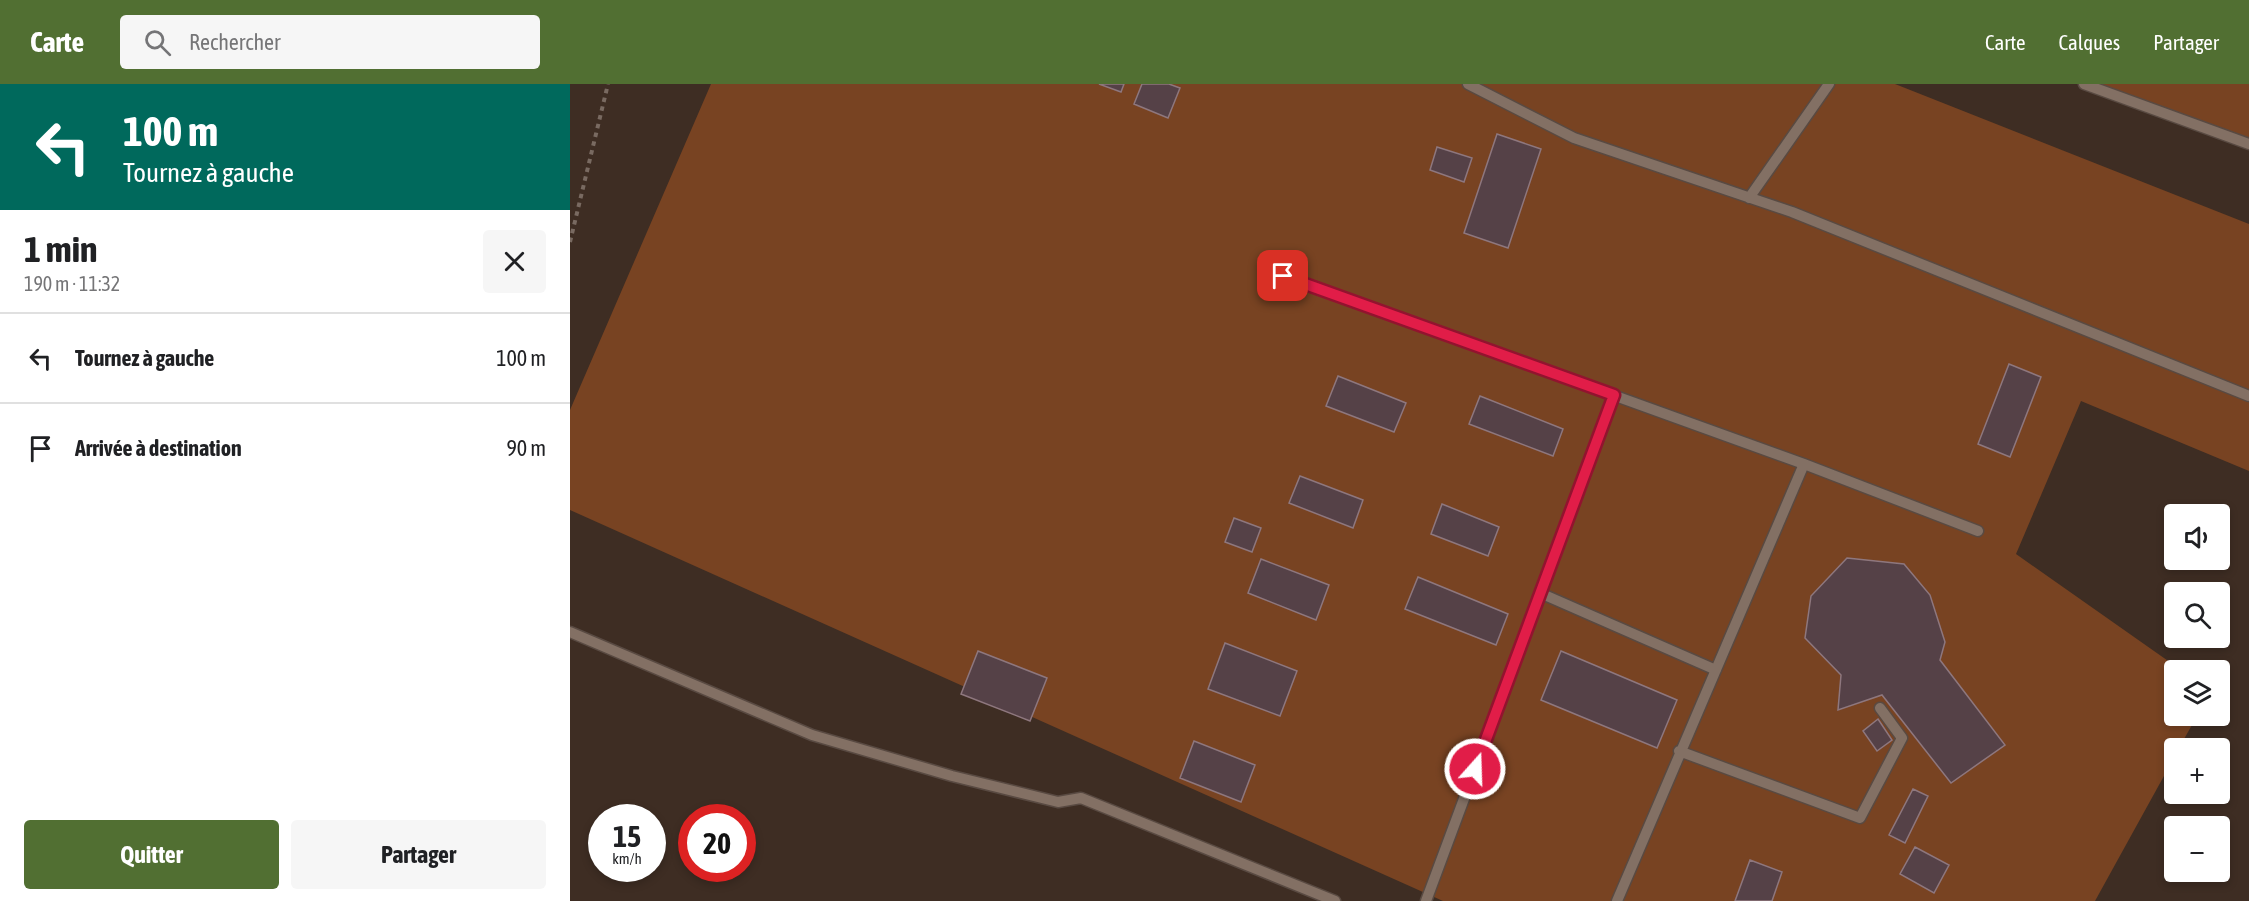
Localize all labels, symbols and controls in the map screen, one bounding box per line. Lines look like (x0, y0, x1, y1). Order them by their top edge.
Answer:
search box (120, 15, 540, 69)
text: Carte (30, 26, 84, 58)
icon: search (141, 26, 174, 59)
text: Rechercher (189, 29, 281, 55)
text: Carte (1985, 30, 2026, 54)
text: Calques (2059, 30, 2120, 54)
text: Partager (2153, 30, 2219, 54)
text: 100 m (123, 107, 218, 155)
icon: left (24, 108, 102, 186)
text: Tournez à gauche (123, 157, 294, 188)
text: 1 min (24, 228, 98, 270)
button: close (483, 230, 546, 293)
pin (1257, 250, 1308, 301)
icon: arrive (1266, 259, 1299, 292)
text: 190 m · 11:32 (24, 272, 120, 295)
icon: left (24, 342, 57, 375)
text: Tournez à gauche (75, 345, 214, 371)
text: 100 m (496, 345, 546, 371)
icon: arrive (24, 432, 57, 465)
text: Arrivée à destination (75, 435, 242, 461)
text: 90 m (506, 435, 546, 461)
map controls (2164, 504, 2230, 882)
button: sound (2164, 504, 2230, 570)
button: search (2164, 582, 2230, 648)
button: layers (2164, 660, 2230, 726)
position arrow (1443, 737, 1507, 801)
button: + (2164, 738, 2230, 804)
speed limit sign: 20 (678, 804, 756, 882)
button: − (2164, 816, 2230, 882)
text: 15 (613, 819, 641, 853)
button: Quitter (24, 820, 279, 889)
button: Partager (291, 820, 546, 889)
text: km/h (612, 850, 642, 867)

